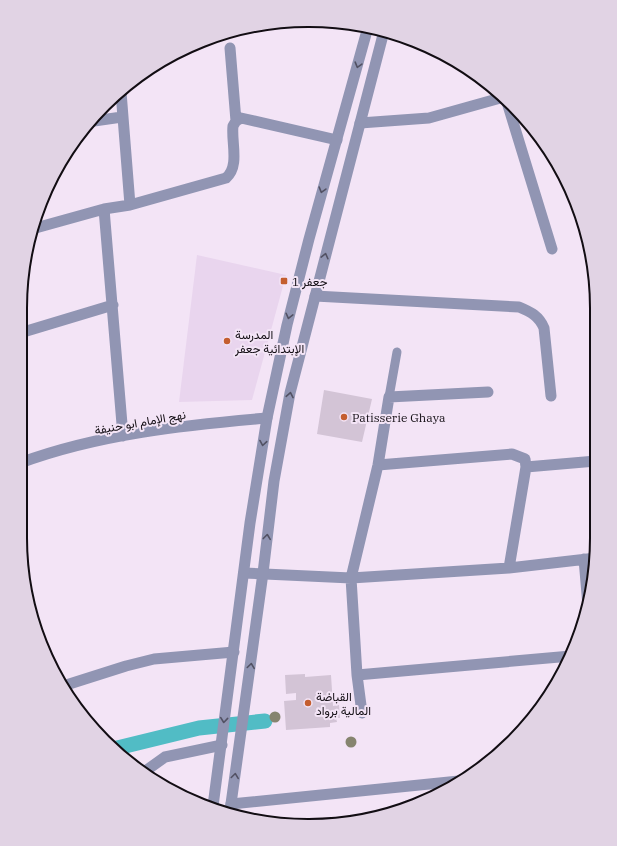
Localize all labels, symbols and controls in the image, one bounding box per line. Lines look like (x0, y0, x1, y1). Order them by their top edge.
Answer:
one-way arrow (354, 62, 362, 68)
one-way arrow (319, 187, 327, 194)
one-way arrow (320, 252, 329, 259)
place label: جعفر 1 (292, 274, 328, 290)
marker: جعفر 1 (279, 276, 289, 286)
one-way arrow (286, 313, 294, 319)
place label: المدرسة الإبتدائية جعفر (234, 327, 304, 357)
marker: المدرسة الإبتدائية جعفر (222, 336, 232, 346)
one-way arrow (285, 392, 294, 398)
street label: نهج الإمام ابو حنيفة (93, 407, 187, 439)
place label: Patisserie Ghaya (352, 410, 446, 425)
marker: Patisserie Ghaya (339, 412, 349, 422)
one-way arrow (259, 440, 268, 446)
one-way arrow (263, 534, 272, 541)
one-way arrow (246, 663, 255, 669)
place label: القباضة المالية برواد (316, 689, 371, 719)
marker: القباضة المالية برواد (303, 698, 313, 708)
one-way arrow (220, 717, 229, 723)
one-way arrow (231, 773, 239, 779)

